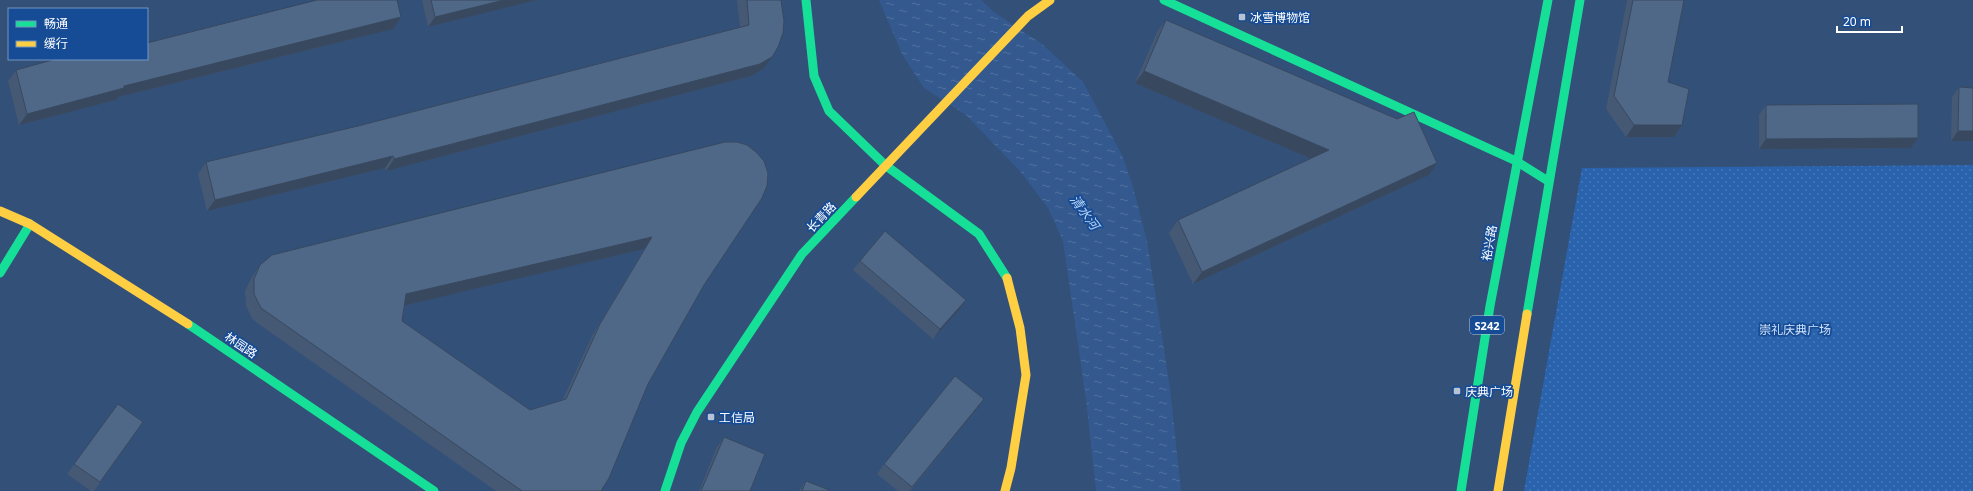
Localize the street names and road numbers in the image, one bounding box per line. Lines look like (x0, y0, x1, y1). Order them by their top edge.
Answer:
street label: 长青路 (803, 198, 839, 236)
street label: 裕兴路 (1478, 224, 1500, 262)
road number: S242 (1470, 316, 1504, 334)
street label: 林园路 (221, 328, 261, 362)

